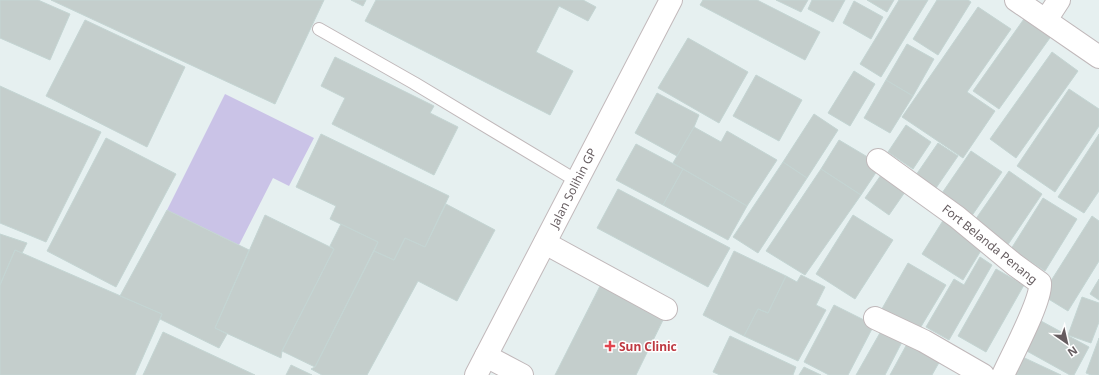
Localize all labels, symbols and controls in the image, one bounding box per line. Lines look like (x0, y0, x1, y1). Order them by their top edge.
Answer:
street label: Jalan Solihin GP (545, 145, 600, 232)
street label: Fort Belanda Penang (939, 200, 1041, 288)
north arrow (1047, 323, 1087, 363)
place label: Sun Clinic (619, 338, 677, 355)
marker: Sun Clinic (604, 340, 616, 352)
text: N (1065, 343, 1081, 360)

